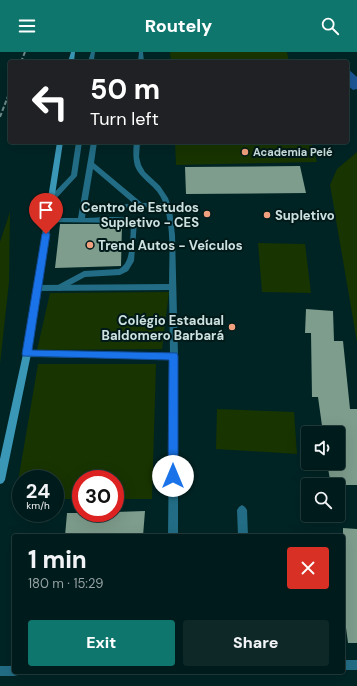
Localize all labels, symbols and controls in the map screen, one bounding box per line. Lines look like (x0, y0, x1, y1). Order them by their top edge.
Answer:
text: Routely (145, 14, 212, 38)
icon: menu (16, 15, 38, 37)
icon: search (319, 15, 341, 37)
text: 50 m (90, 71, 160, 108)
icon: left (24, 76, 76, 128)
text: Turn left (90, 107, 159, 131)
place label: Academia Pelé (253, 145, 333, 159)
marker: Academia Pelé (240, 147, 250, 157)
pin (29, 193, 63, 234)
icon: arrive (35, 199, 57, 221)
place label: Centro de Estudos Supletivo - CES (81, 199, 199, 231)
place label: Supletivo (275, 207, 335, 224)
marker: Centro de Estudos Supletivo - CES (202, 209, 212, 219)
marker: Supletivo (262, 210, 272, 220)
place label: Trend Autos - Veículos (98, 237, 243, 254)
marker: Trend Autos - Veículos (85, 240, 95, 250)
place label: Colégio Estadual Baldomero Barbará (102, 312, 224, 344)
marker: Colégio Estadual Baldomero Barbará (227, 322, 237, 332)
map controls (301, 426, 345, 522)
button: sound (301, 426, 345, 470)
position arrow (152, 455, 194, 497)
speed limit sign: 30 (72, 470, 124, 522)
text: 24 (26, 478, 50, 504)
button: search (301, 478, 345, 522)
text: km/h (26, 499, 50, 512)
text: 1 min (28, 544, 87, 575)
button: close (287, 547, 329, 589)
text: 180 m · 15:29 (28, 575, 104, 592)
button: Exit (28, 620, 175, 666)
button: Share (183, 620, 329, 666)

